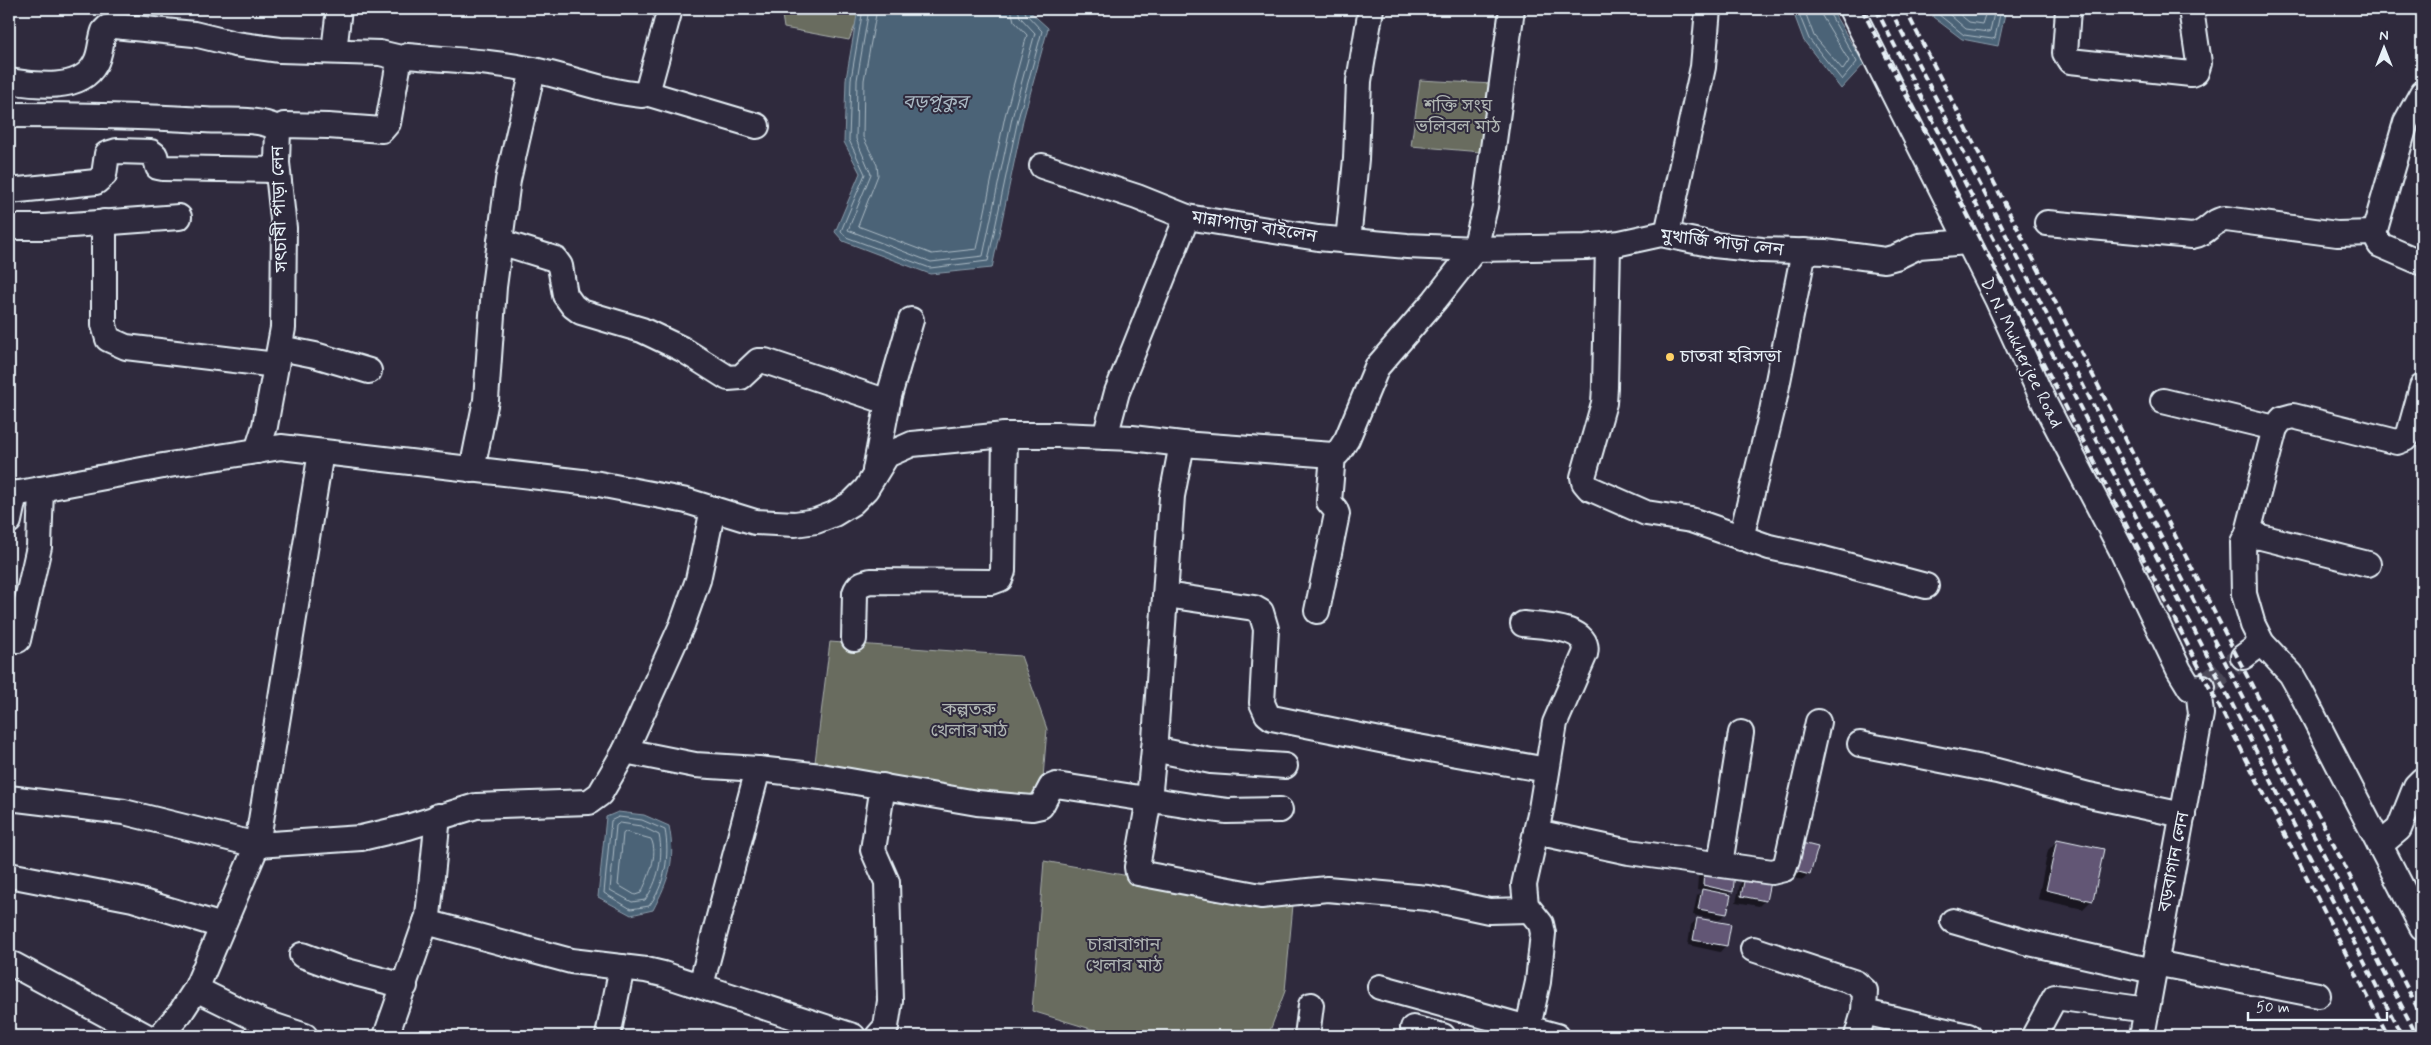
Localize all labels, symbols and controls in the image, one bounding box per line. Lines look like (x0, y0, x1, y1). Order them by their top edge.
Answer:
north arrow (2358, 22, 2408, 72)
text: N (2379, 27, 2389, 45)
water label: বড়পুকুর (902, 90, 971, 115)
park label: শক্তি সংঘ ভলিবল মাঠ (1415, 94, 1501, 139)
street label: সৎচাষী পাড়া লেন (266, 144, 294, 274)
street label: মান্নাপাড়া বাইলেন (1189, 205, 1319, 249)
street label: মুখার্জি পাড়া লেন (1658, 223, 1786, 263)
street label: D. N. Mukherjee Road (1974, 274, 2068, 432)
place label: চাতরা হরিসভা (1679, 345, 1782, 369)
marker: চাতরা হরিসভা (1664, 351, 1676, 363)
park label: কল্পতরু খেলার মাঠ (931, 698, 1008, 743)
street label: বড়বাগান লেন (2152, 809, 2196, 915)
park label: চারাবাগান খেলার মাঠ (1086, 933, 1163, 978)
scale bar (2248, 990, 2387, 1022)
text: 50 m (2256, 998, 2290, 1018)

